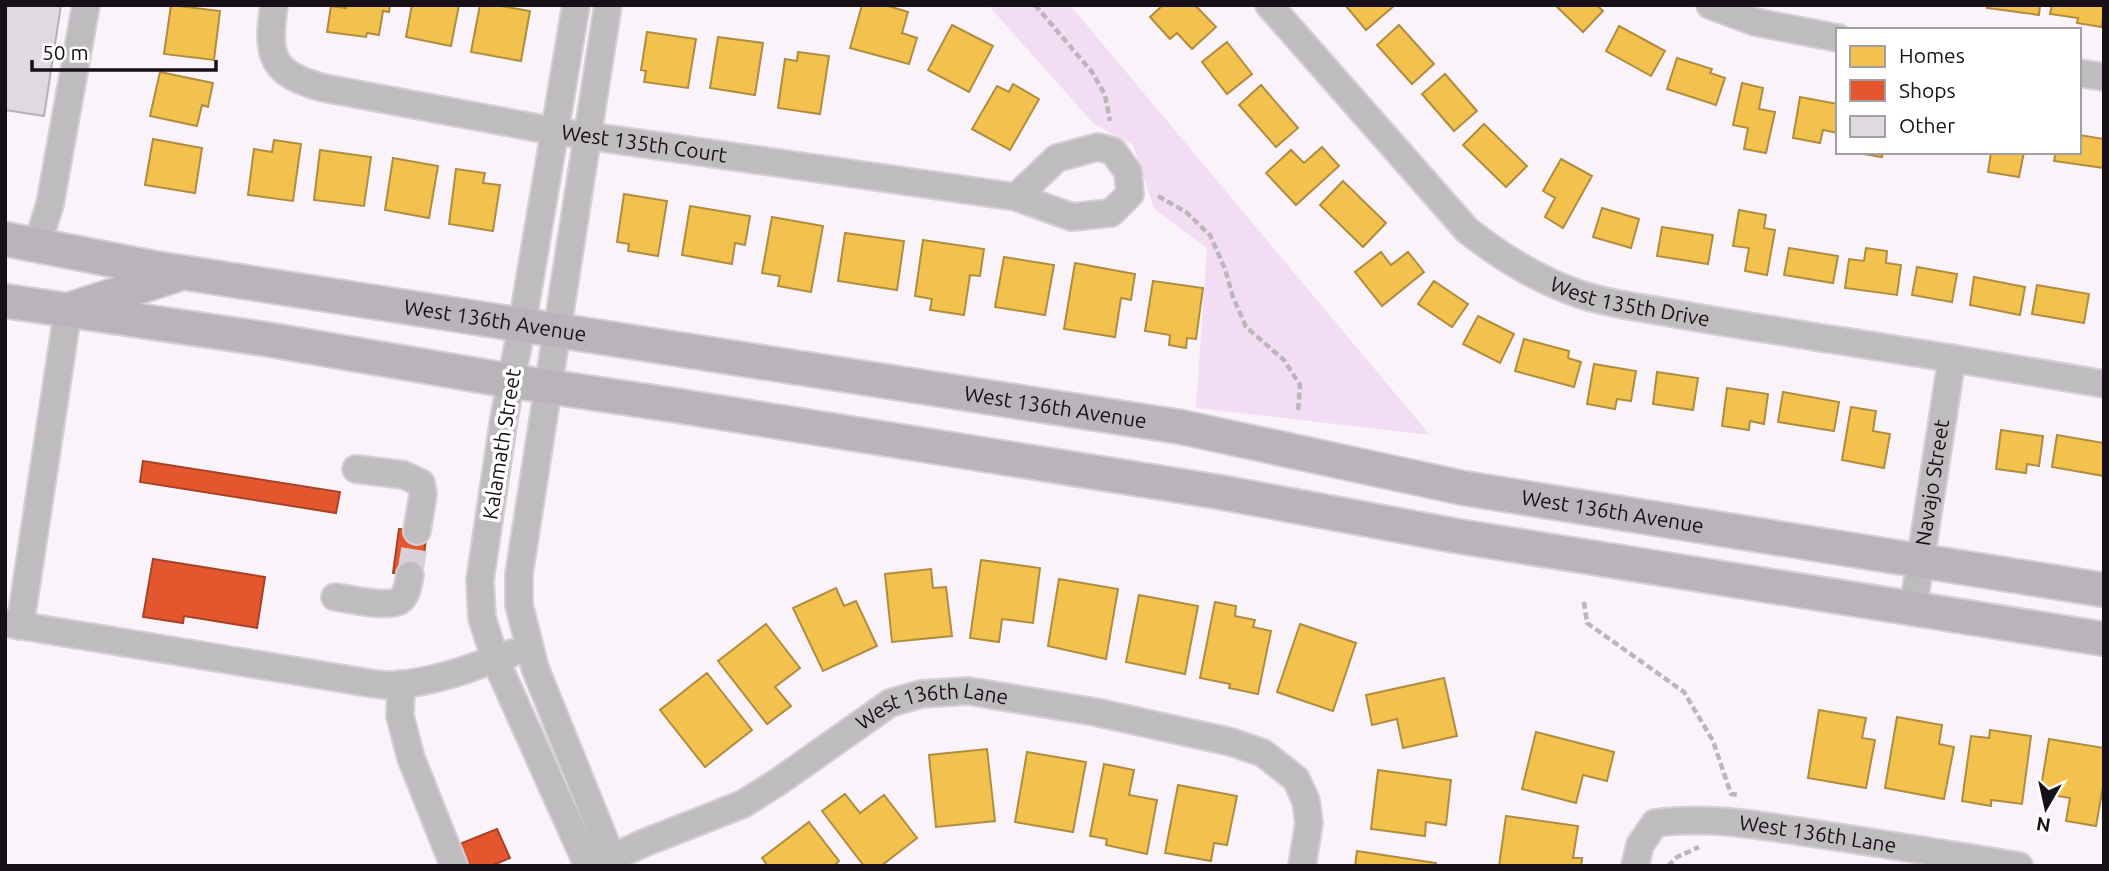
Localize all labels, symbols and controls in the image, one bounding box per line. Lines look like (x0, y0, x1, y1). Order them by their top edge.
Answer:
scale bar (32, 28, 215, 72)
legend (1836, 28, 2081, 154)
text: 50 m (42, 40, 89, 64)
text: Homes (1899, 43, 1965, 67)
text: Shops (1899, 78, 1956, 102)
text: Other (1899, 113, 1955, 137)
street label: West 135th Court (560, 119, 729, 167)
street label: West 135th Drive (1547, 271, 1712, 331)
street label: West 136th Avenue (402, 294, 588, 346)
street label: Kalamath Street (477, 367, 525, 521)
street label: West 136th Avenue (963, 381, 1149, 433)
street label: Navajo Street (1910, 417, 1953, 547)
street label: West 136th Avenue (1520, 484, 1706, 537)
street label: West 136th Lane (851, 677, 1010, 734)
north arrow (2011, 773, 2081, 843)
street label: West 136th Lane (1738, 810, 1898, 857)
text: N (2035, 813, 2052, 837)

